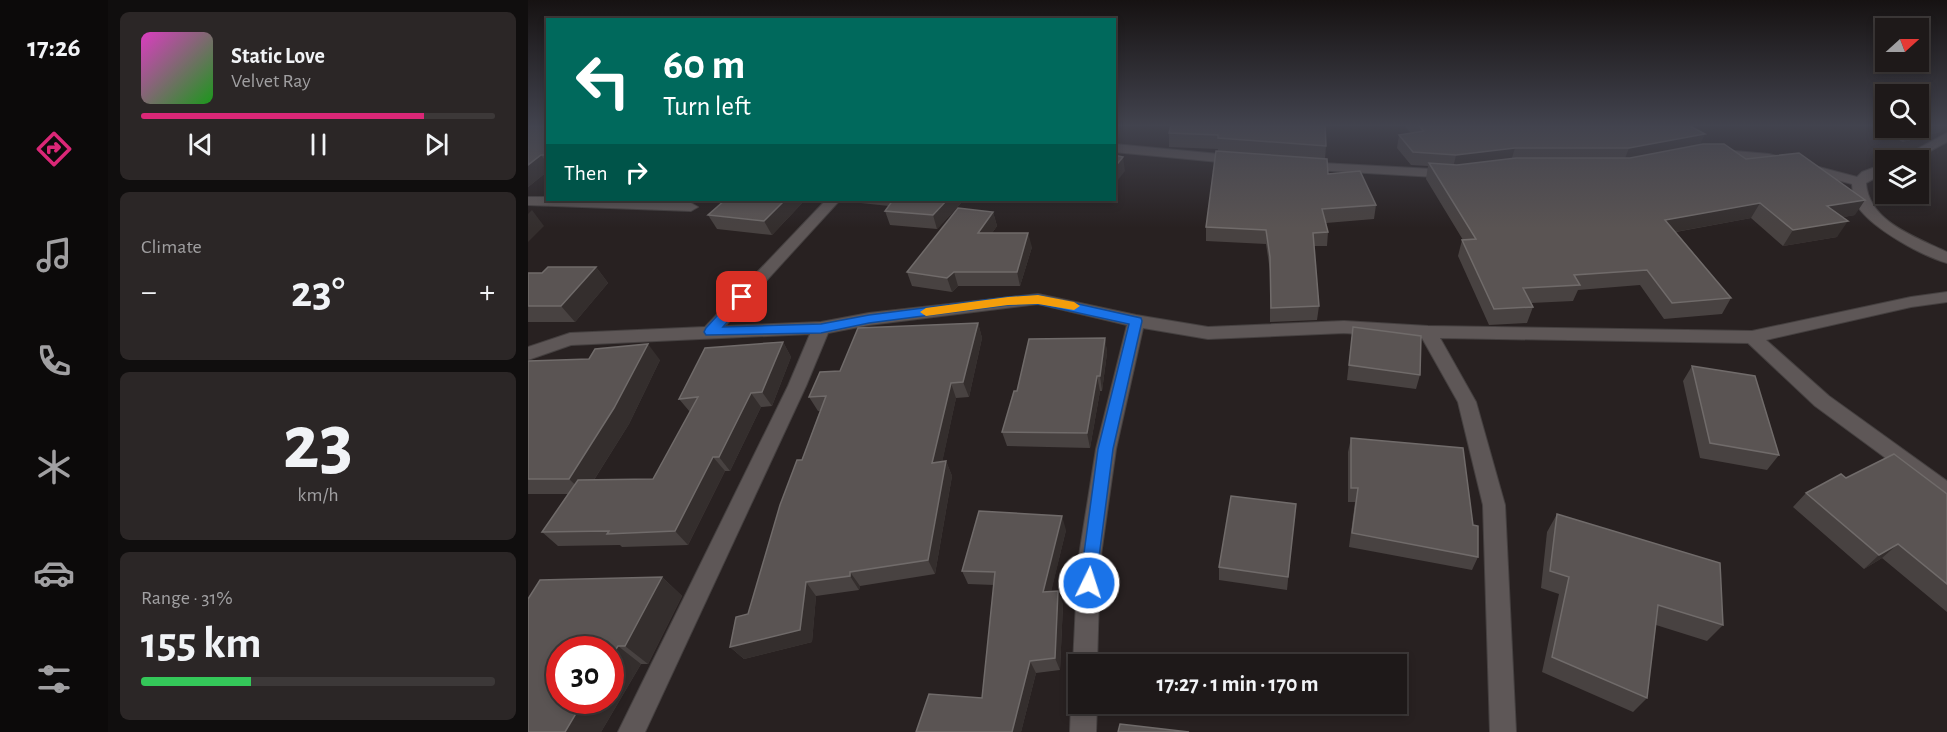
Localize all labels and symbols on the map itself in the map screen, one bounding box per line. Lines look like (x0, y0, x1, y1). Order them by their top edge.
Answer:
north arrow (1875, 18, 1929, 72)
pin (716, 271, 767, 322)
position arrow (1057, 551, 1121, 615)
speed limit sign: 30 (546, 636, 624, 714)

